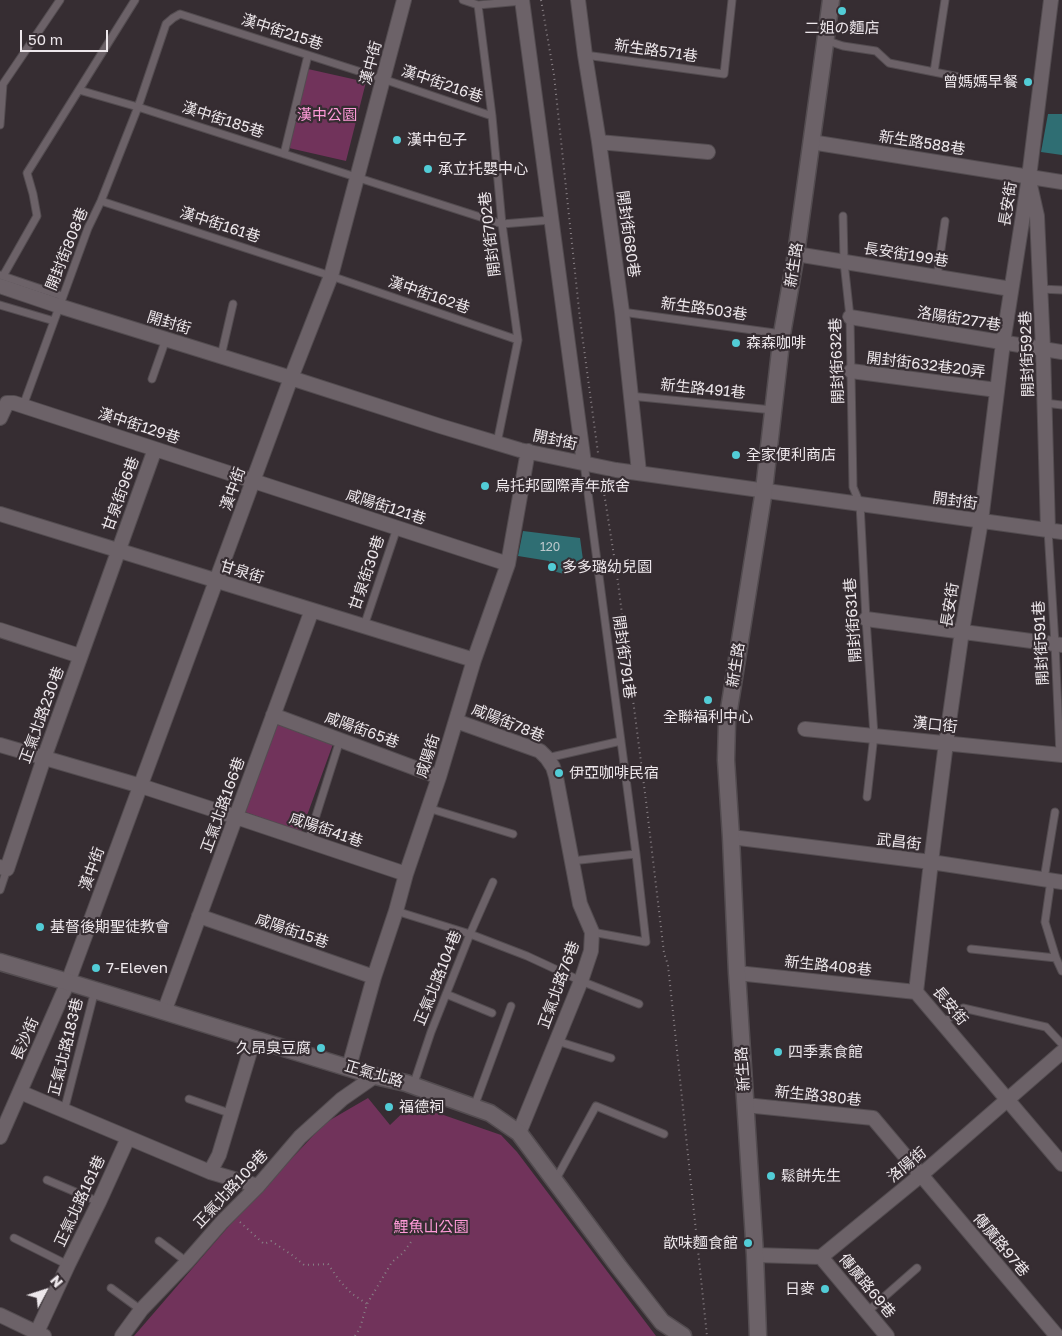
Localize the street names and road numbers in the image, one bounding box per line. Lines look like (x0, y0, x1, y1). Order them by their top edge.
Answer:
street label: 漢中街215巷 (239, 10, 325, 54)
street label: 新生路571巷 (613, 36, 699, 66)
street label: 漢中街 (356, 39, 386, 87)
street label: 漢中街216巷 (399, 62, 485, 106)
street label: 漢中街185巷 (180, 98, 266, 142)
street label: 新生路588巷 (878, 127, 966, 159)
street label: 長安街 (996, 180, 1020, 228)
street label: 開封街680巷 (613, 189, 643, 279)
street label: 開封街702巷 (476, 190, 504, 278)
street label: 漢中街161巷 (177, 204, 263, 246)
street label: 開封街808巷 (42, 205, 92, 293)
street label: 長安街199巷 (862, 239, 950, 271)
street label: 新生路 (782, 241, 806, 289)
street label: 漢中街162巷 (386, 273, 472, 317)
street label: 新生路503巷 (660, 294, 748, 324)
street label: 洛陽街277巷 (916, 303, 1002, 335)
street label: 開封街 (145, 308, 193, 338)
street label: 開封街592巷 (1016, 310, 1038, 398)
street label: 開封街632巷 (826, 317, 848, 405)
street label: 開封街632巷20弄 (866, 349, 986, 381)
street label: 新生路491巷 (660, 376, 746, 402)
street label: 漢中街129巷 (96, 404, 182, 448)
street label: 開封街 (531, 427, 579, 453)
street label: 甘泉街96巷 (99, 454, 143, 534)
street label: 漢中街 (217, 465, 249, 513)
street label: 咸陽街121巷 (344, 486, 428, 528)
street label: 開封街 (931, 489, 979, 513)
street label: 甘泉街30巷 (346, 533, 388, 613)
street label: 甘泉街 (218, 557, 266, 587)
street label: 開封街631巷 (841, 577, 865, 663)
street label: 長安街 (938, 581, 962, 629)
street label: 開封街591巷 (1030, 600, 1052, 686)
street label: 開封街791巷 (609, 614, 639, 700)
street label: 新生路 (724, 641, 748, 689)
street label: 正氣北路230巷 (16, 664, 68, 766)
street label: 咸陽街78巷 (469, 700, 547, 746)
street label: 咸陽街65巷 (322, 708, 402, 752)
street label: 漢口街 (912, 714, 958, 736)
street label: 咸陽街 (412, 732, 444, 780)
street label: 正氣北路166巷 (197, 755, 249, 855)
street label: 咸陽街41巷 (287, 809, 365, 851)
street label: 武昌街 (876, 830, 922, 854)
street label: 漢中街 (76, 845, 108, 893)
street label: 咸陽街15巷 (253, 910, 331, 952)
street label: 正氣北路104巷 (411, 928, 465, 1028)
street label: 正氣北路76巷 (535, 939, 583, 1031)
street label: 新生路408巷 (783, 952, 873, 980)
street label: 長安街 (929, 983, 971, 1029)
street label: 正氣北路183巷 (45, 996, 87, 1098)
street label: 長沙街 (8, 1015, 42, 1063)
street label: 新生路 (732, 1046, 754, 1092)
street label: 正氣北路 (343, 1057, 405, 1091)
street label: 新生路380巷 (774, 1082, 862, 1110)
street label: 洛陽街 (884, 1144, 930, 1186)
street label: 正氣北路109巷 (190, 1146, 272, 1232)
street label: 正氣北路161巷 (51, 1153, 109, 1249)
street label: 傳廣路97巷 (969, 1210, 1033, 1280)
street label: 傳廣路69巷 (835, 1250, 899, 1322)

